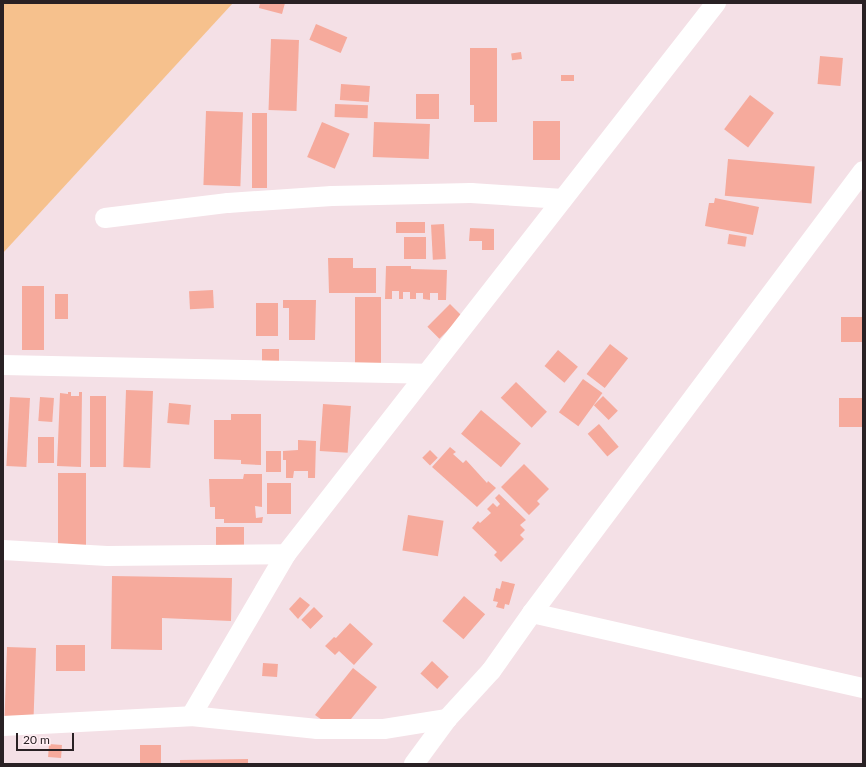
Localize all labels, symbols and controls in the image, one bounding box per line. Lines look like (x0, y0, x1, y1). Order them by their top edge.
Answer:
scale bar (18, 725, 76, 751)
text: 20 m (23, 732, 50, 747)

